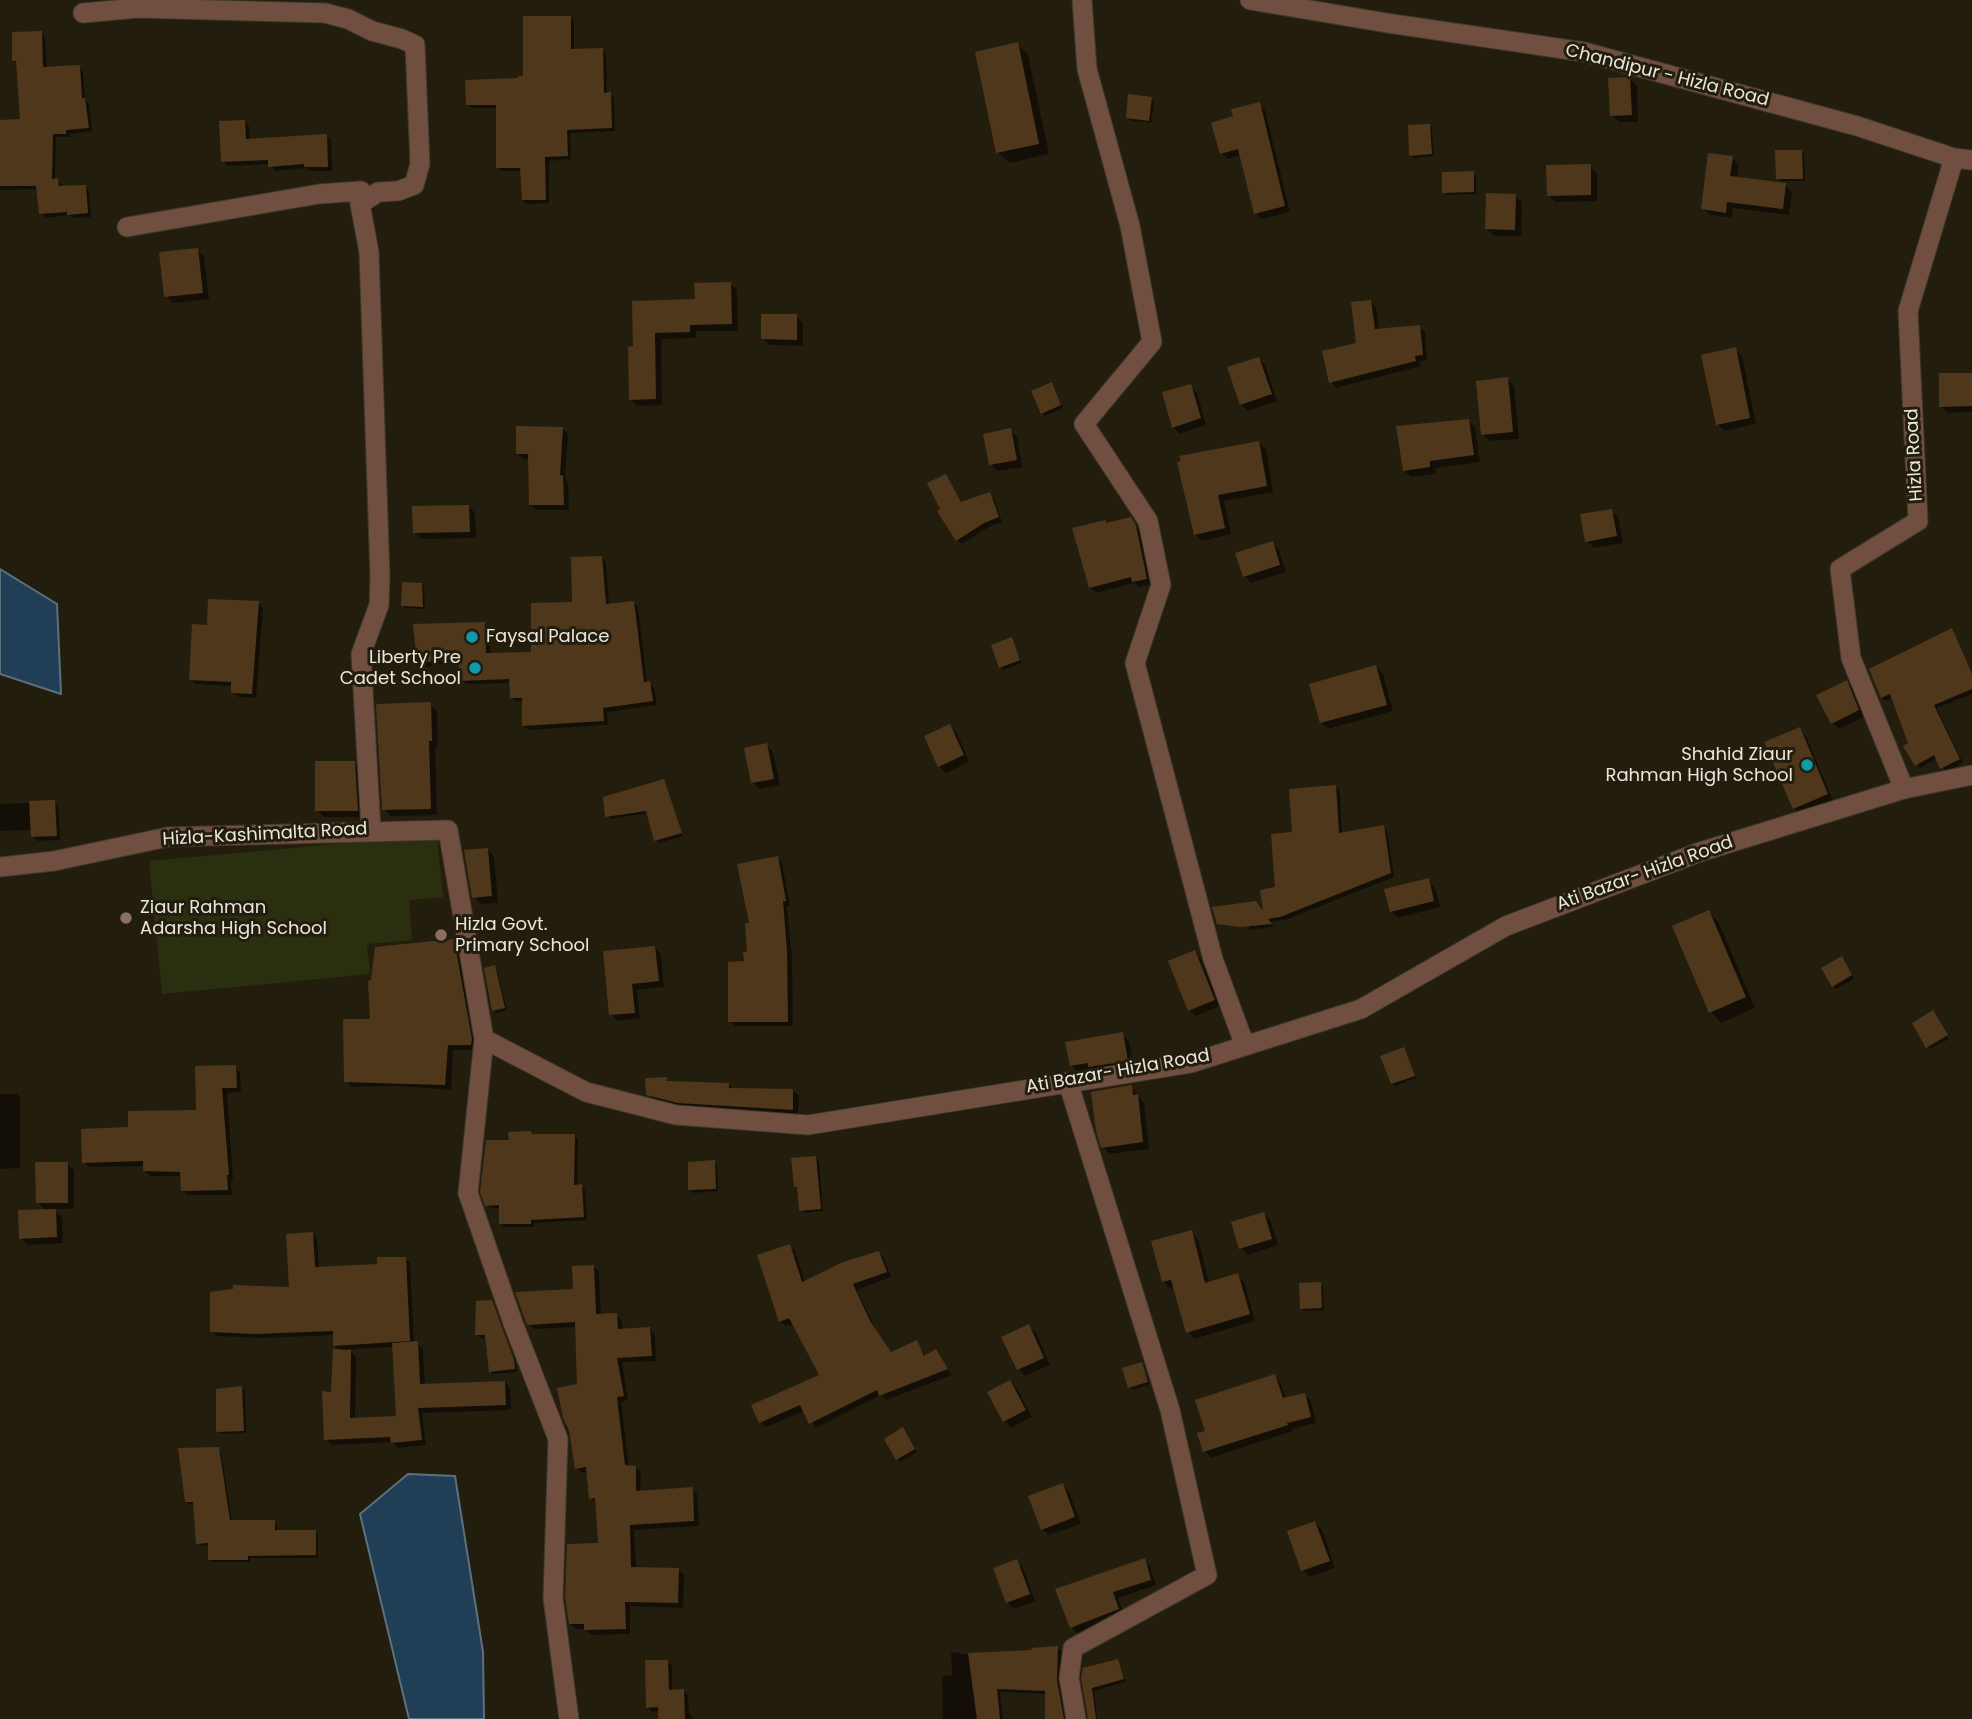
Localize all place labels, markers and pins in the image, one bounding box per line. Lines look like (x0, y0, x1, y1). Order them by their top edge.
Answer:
place label: Faysal Palace (486, 626, 609, 648)
marker: Faysal Palace (464, 629, 480, 645)
place label: Liberty Pre Cadet School (340, 647, 461, 690)
marker: Liberty Pre Cadet School (467, 660, 483, 676)
place label: Shahid Ziaur Rahman High School (1605, 744, 1793, 786)
marker: Shahid Ziaur Rahman High School (1799, 757, 1815, 773)
place label: Ziaur Rahman Adarsha High School (140, 897, 327, 940)
marker: Ziaur Rahman Adarsha High School (118, 910, 134, 926)
place label: Hizla Govt. Primary School (455, 914, 589, 956)
marker: Hizla Govt. Primary School (433, 927, 449, 943)

